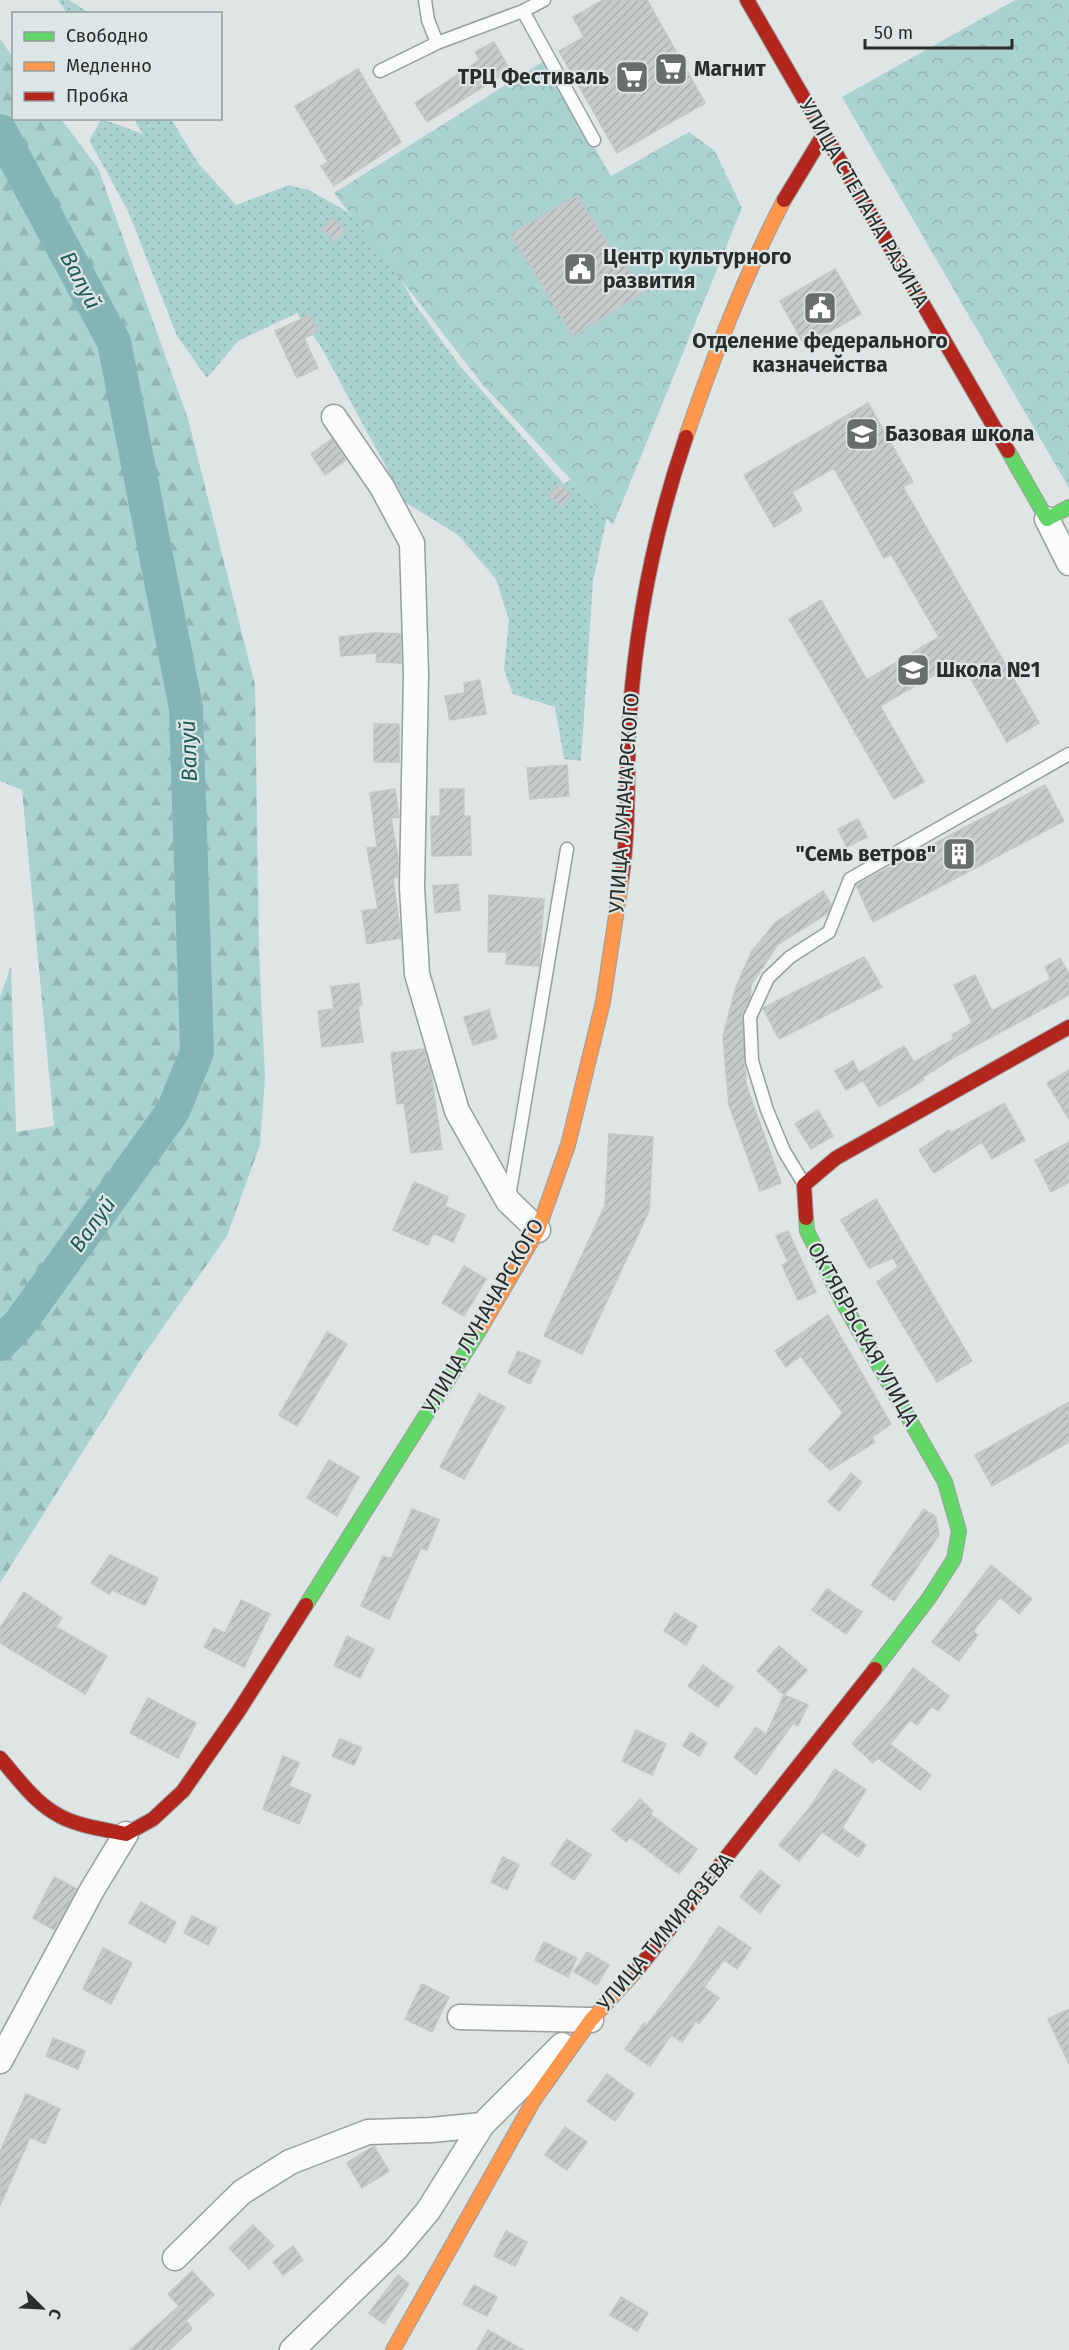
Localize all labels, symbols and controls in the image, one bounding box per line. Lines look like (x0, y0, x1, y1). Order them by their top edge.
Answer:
legend (12, 12, 222, 120)
scale bar (865, 12, 1012, 50)
text: 50 m (874, 22, 913, 44)
text: Свободно (66, 25, 148, 47)
supermarket icon: Магнит (653, 51, 689, 87)
text: Медленно (66, 55, 152, 77)
place label: Магнит (694, 56, 767, 82)
supermarket icon: ТРЦ Фестиваль (614, 59, 650, 95)
place label: ТРЦ Фестиваль (458, 64, 609, 90)
text: Пробка (66, 85, 129, 107)
street label: УЛИЦА СТЕПАНА РАЗИНА (794, 94, 934, 312)
place label: Центр культурного развития (603, 244, 792, 294)
water label: Валуй (54, 247, 107, 314)
public building icon: Центр культурного развития (562, 251, 598, 287)
public building icon: Отделение федерального казначейства (802, 290, 838, 326)
place label: Отделение федерального казначейства (692, 328, 948, 378)
school or university icon: Базовая школа (844, 416, 880, 452)
place label: Базовая школа (885, 421, 1034, 447)
school or university icon: Школа №1 (895, 652, 931, 688)
place label: Школа №1 (936, 657, 1040, 683)
street label: УЛИЦА ЛУНАЧАРСКОГО (603, 692, 645, 914)
water label: Валуй (174, 720, 203, 782)
building icon: "Семь ветров" (941, 836, 977, 872)
place label: "Семь ветров" (796, 841, 936, 867)
water label: Валуй (63, 1191, 121, 1257)
street label: УЛИЦА ЛУНАЧАРСКОГО (416, 1214, 550, 1418)
street label: ОКТЯБРЬСКАЯ УЛИЦА (802, 1238, 924, 1430)
street label: УЛИЦА ТИМИРЯЗЕВА (591, 1848, 739, 2016)
north arrow (12, 2278, 72, 2338)
text: С (44, 2306, 66, 2323)

